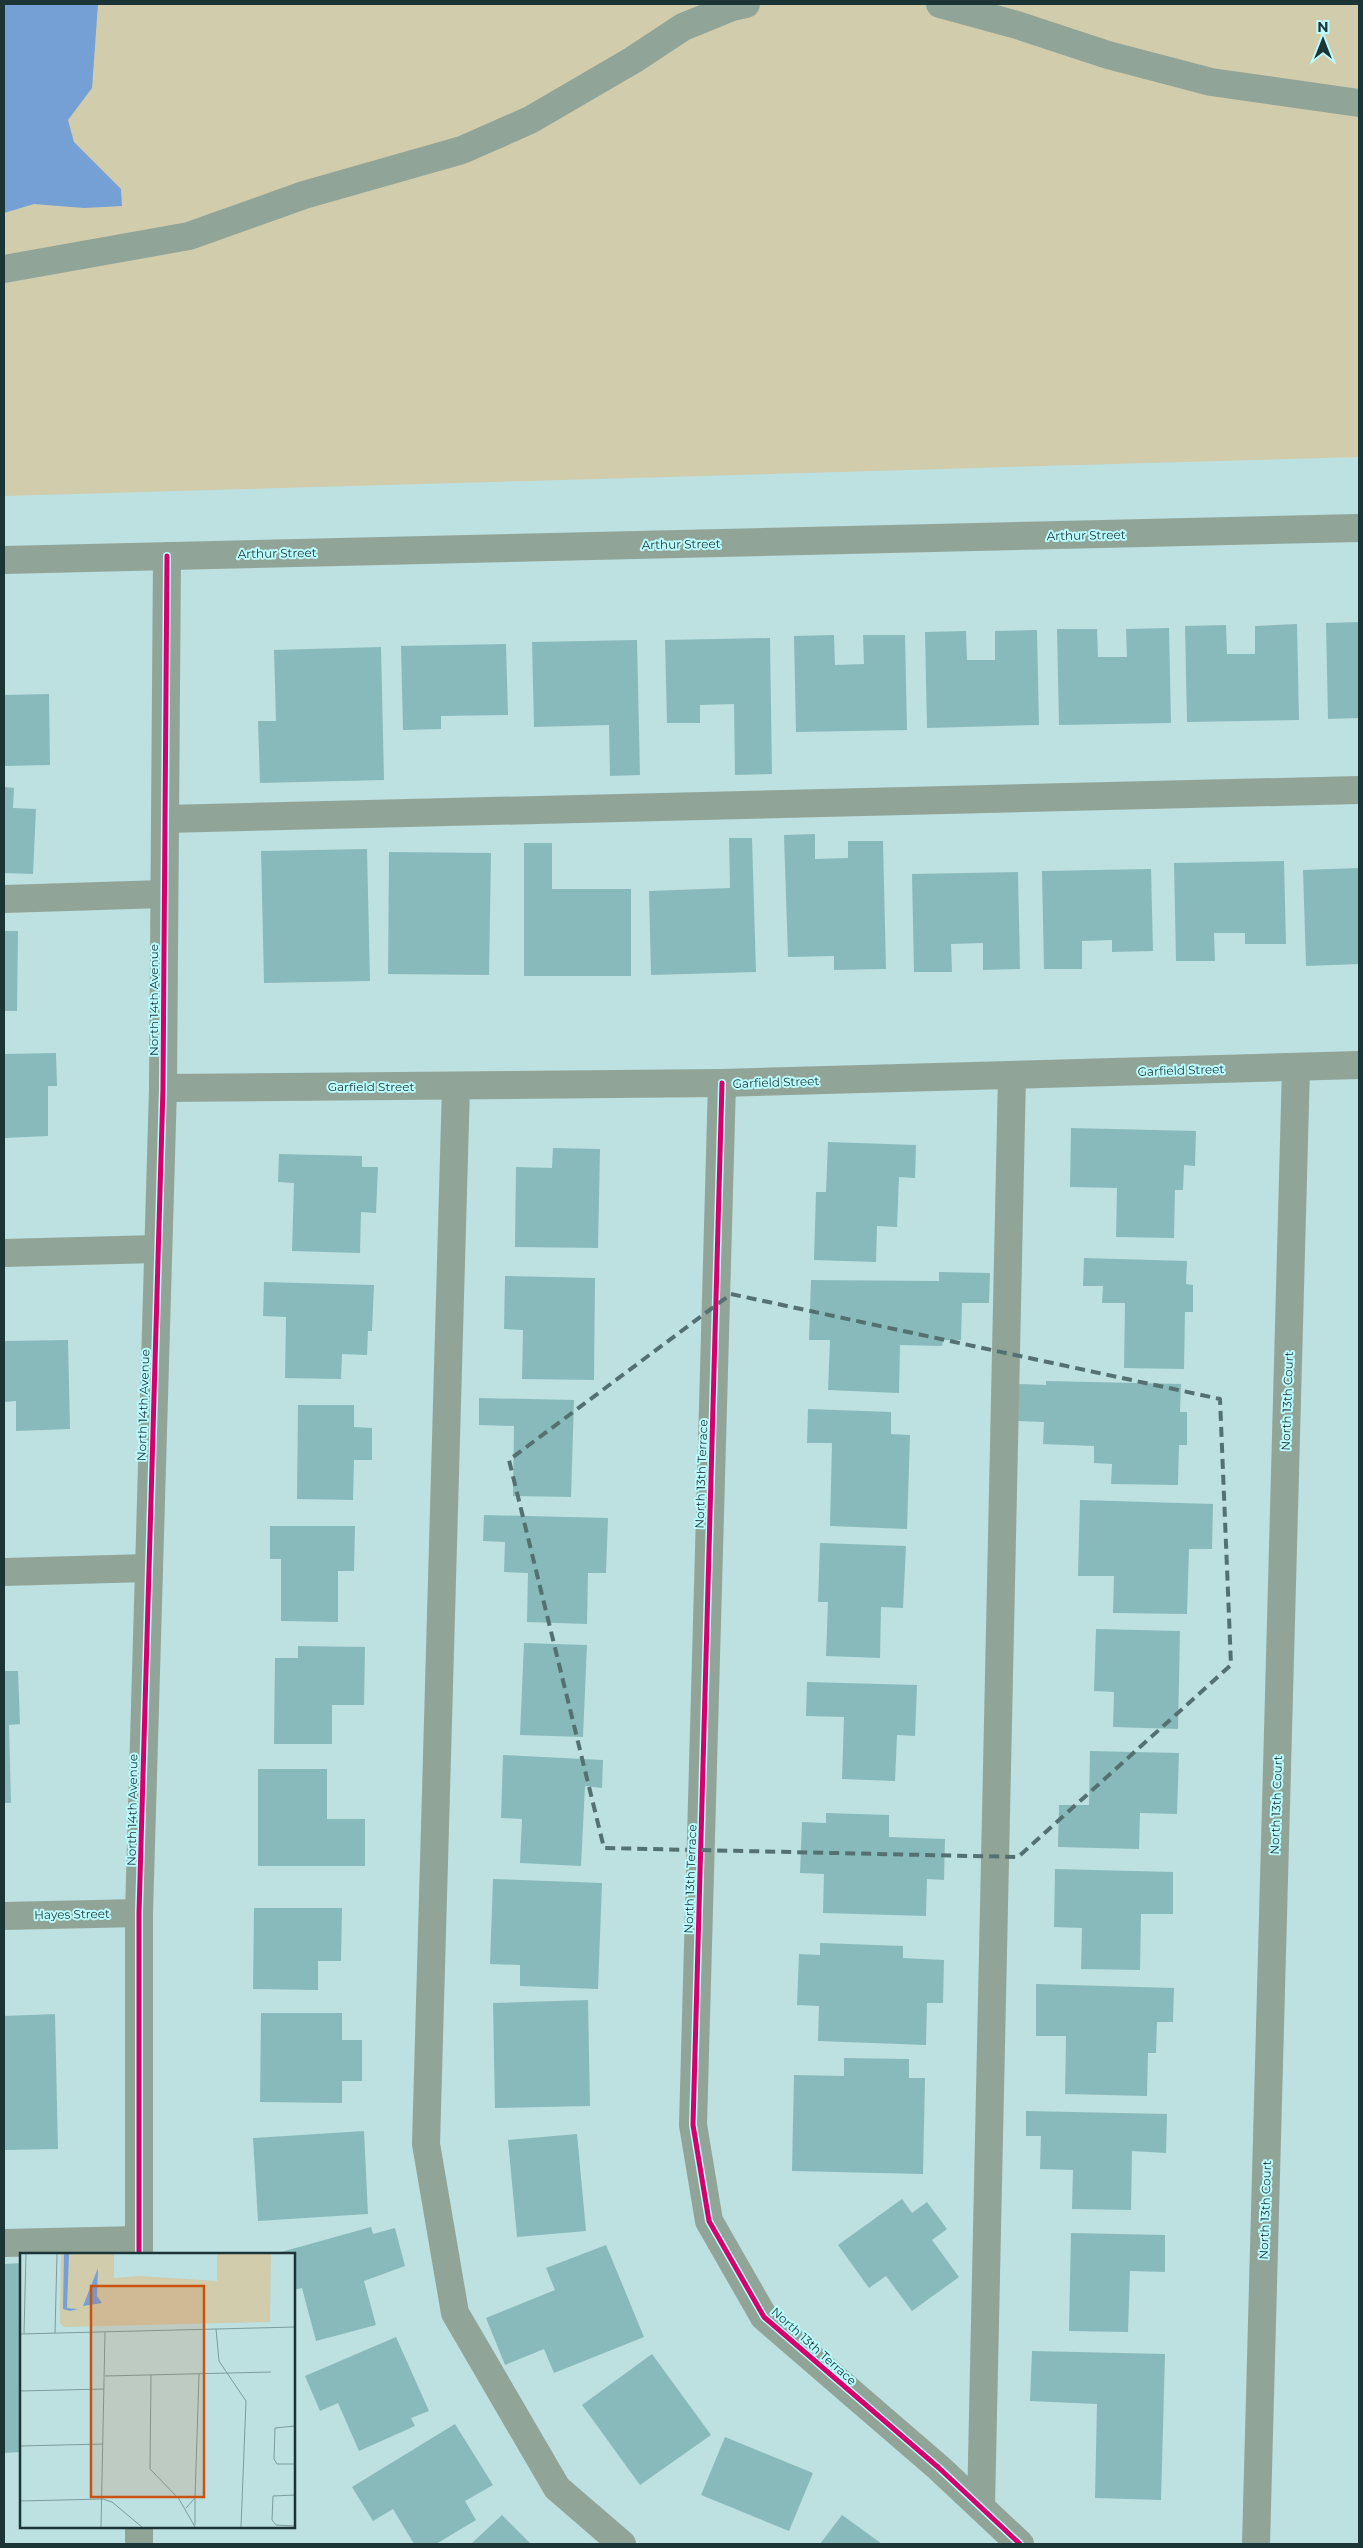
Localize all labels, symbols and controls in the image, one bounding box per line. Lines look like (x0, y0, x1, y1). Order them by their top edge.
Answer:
north arrow (1298, 15, 1348, 65)
text: N (1317, 18, 1329, 36)
street label: Arthur Street (1046, 527, 1126, 543)
street label: Arthur Street (641, 536, 721, 552)
street label: Arthur Street (237, 545, 317, 561)
street label: North 14th Avenue (146, 944, 161, 1056)
street label: Garfield Street (1137, 1061, 1225, 1079)
street label: Garfield Street (732, 1073, 820, 1091)
street label: Garfield Street (328, 1079, 414, 1094)
street label: North 14th Avenue (134, 1349, 152, 1461)
street label: North 13th Court (1278, 1351, 1296, 1451)
street label: North 13th Terrace (692, 1419, 710, 1529)
street label: North 14th Avenue (124, 1754, 140, 1866)
street label: North 13th Court (1267, 1755, 1285, 1855)
street label: North 13th Terrace (681, 1824, 699, 1934)
street label: Hayes Street (34, 1906, 110, 1922)
street label: North 13th Court (1256, 2160, 1274, 2260)
inset map (20, 2253, 295, 2528)
street label: North 13th Terrace (768, 2304, 860, 2388)

